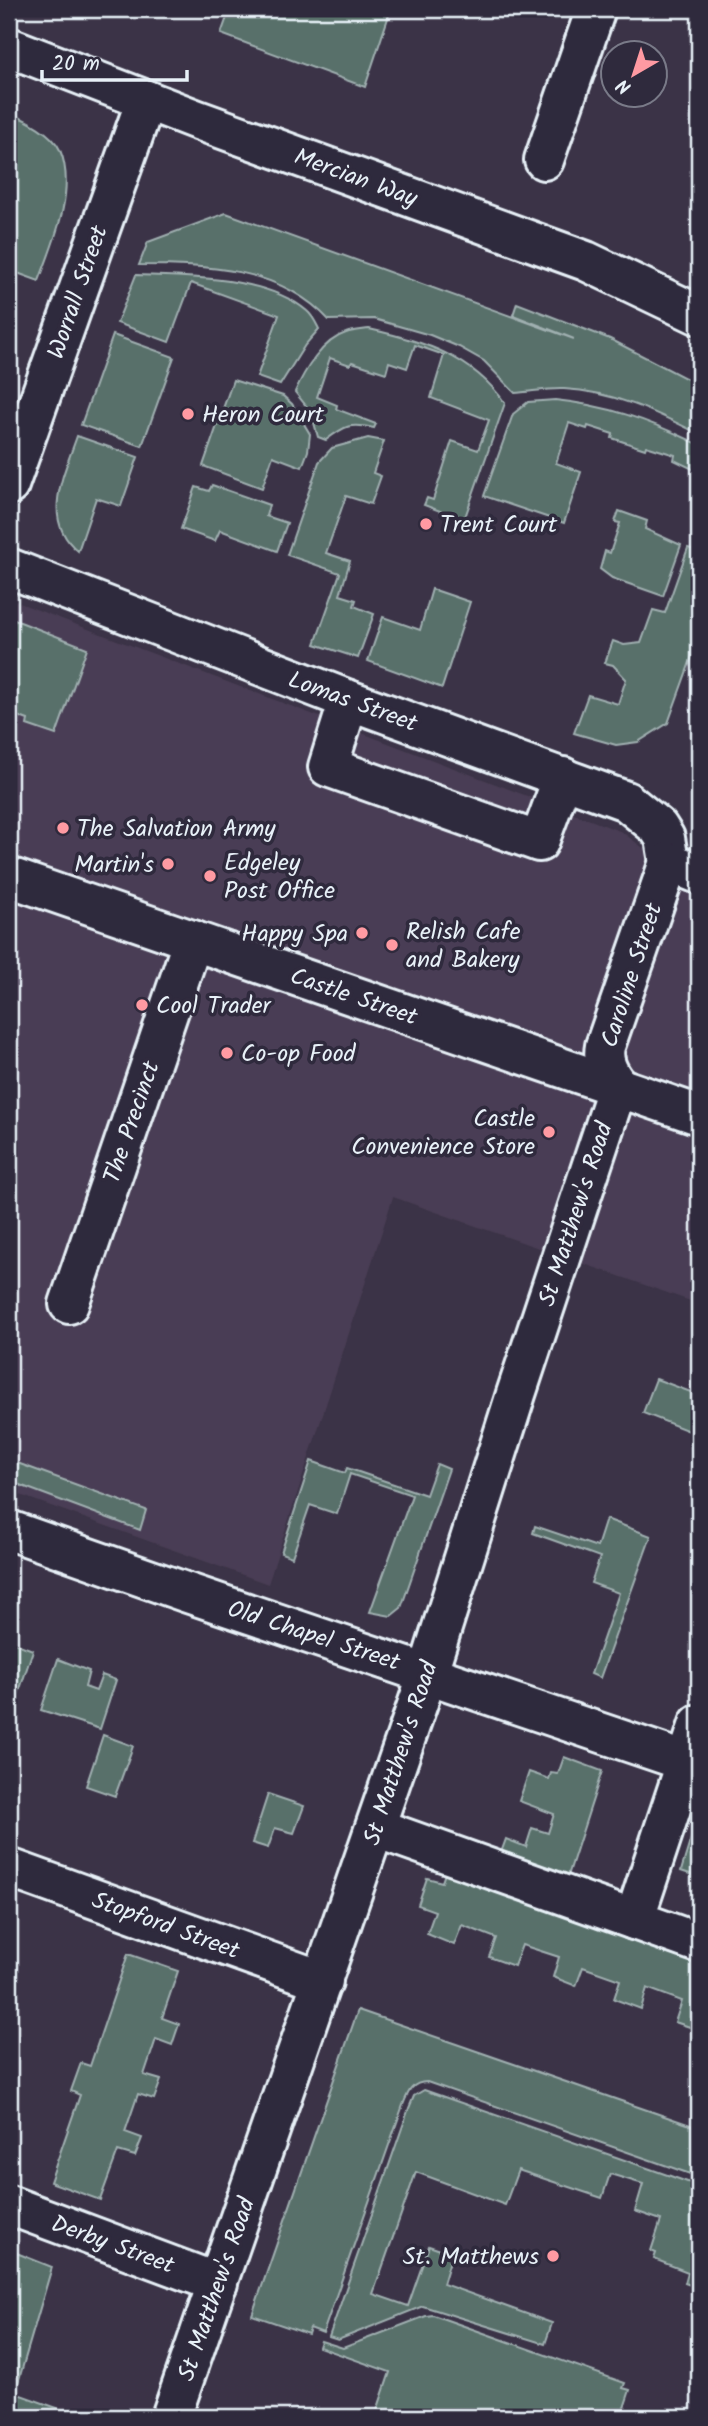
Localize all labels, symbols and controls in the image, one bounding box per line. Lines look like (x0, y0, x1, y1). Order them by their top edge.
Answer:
scale bar (42, 38, 187, 82)
north arrow (600, 38, 670, 108)
text: 20 m (52, 48, 100, 81)
text: N (610, 70, 639, 101)
street label: Mercian Way (288, 138, 423, 219)
street label: Worrall Street (37, 220, 120, 365)
place label: Heron Court (202, 396, 325, 435)
marker: Heron Court (180, 406, 196, 422)
place label: Trent Court (440, 506, 558, 545)
marker: Trent Court (418, 516, 434, 532)
street label: Lomas Street (282, 661, 423, 744)
place label: The Salvation Army (77, 810, 276, 849)
marker: The Salvation Army (55, 820, 71, 836)
place label: Edgeley Post Office (224, 844, 335, 911)
place label: Martin's (74, 846, 154, 885)
marker: Martin's (160, 856, 176, 872)
marker: Edgeley Post Office (202, 868, 218, 884)
street label: Caroline Street (591, 897, 674, 1053)
place label: Relish Cafe and Bakery (406, 913, 521, 980)
place label: Happy Spa (241, 915, 348, 954)
marker: Happy Spa (354, 925, 370, 941)
marker: Relish Cafe and Bakery (384, 937, 400, 953)
street label: Castle Street (285, 957, 423, 1038)
place label: Cool Trader (156, 987, 272, 1026)
marker: Cool Trader (134, 997, 150, 1013)
place label: Co-op Food (241, 1035, 357, 1074)
marker: Co-op Food (219, 1045, 235, 1061)
street label: The Precinct (93, 1055, 172, 1189)
place label: Castle Convenience Store (351, 1100, 535, 1167)
street label: St Matthew's Road (528, 1116, 625, 1312)
marker: Castle Convenience Store (541, 1124, 557, 1140)
street label: Old Chapel Street (222, 1590, 406, 1683)
street label: St Matthew's Road (353, 1655, 450, 1851)
street label: Stopford Street (86, 1882, 245, 1971)
street label: St Matthew's Road (168, 2192, 267, 2386)
street label: Derby Street (45, 2205, 180, 2286)
place label: St. Matthews (403, 2238, 539, 2277)
marker: St. Matthews (545, 2248, 561, 2264)

